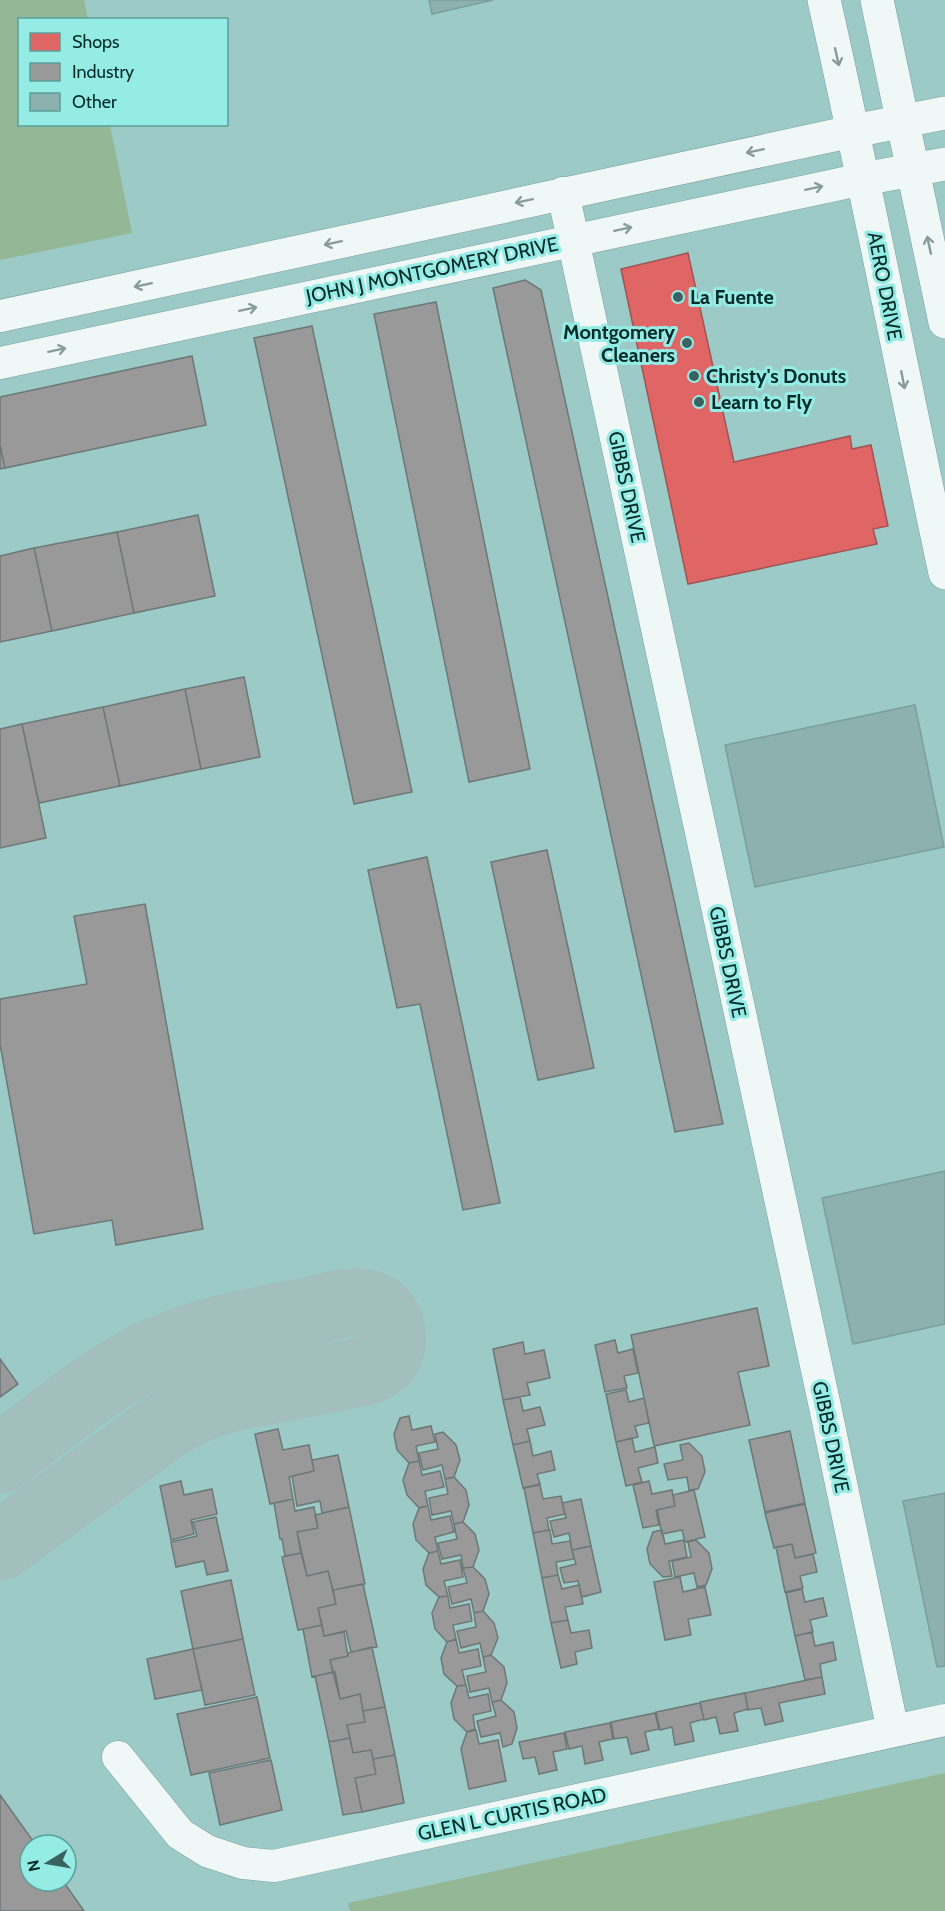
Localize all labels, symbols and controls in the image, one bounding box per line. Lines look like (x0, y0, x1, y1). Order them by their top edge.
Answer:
legend (18, 18, 228, 126)
text: Shops (72, 31, 120, 53)
one-way arrow (832, 47, 844, 66)
text: Industry (72, 61, 134, 83)
text: Other (72, 91, 117, 113)
one-way arrow (746, 146, 766, 157)
one-way arrow (804, 182, 823, 194)
one-way arrow (514, 196, 534, 207)
one-way arrow (613, 223, 633, 234)
street label: AERO DRIVE (863, 230, 907, 342)
street label: JOHN J MONTGOMERY DRIVE (303, 232, 560, 309)
one-way arrow (923, 235, 934, 255)
one-way arrow (324, 238, 343, 249)
one-way arrow (133, 280, 153, 291)
place label: La Fuente (690, 285, 774, 309)
marker: La Fuente (671, 290, 685, 304)
one-way arrow (238, 303, 257, 315)
place label: Montgomery Cleaners (563, 320, 675, 367)
marker: Montgomery Cleaners (680, 336, 694, 350)
one-way arrow (47, 344, 66, 355)
place label: Christy's Donuts (706, 364, 846, 388)
marker: Christy's Donuts (687, 369, 701, 383)
one-way arrow (898, 371, 910, 390)
place label: Learn to Fly (711, 390, 813, 414)
marker: Learn to Fly (692, 395, 706, 409)
street label: GIBBS DRIVE (603, 429, 651, 545)
street label: GIBBS DRIVE (704, 904, 752, 1020)
street label: GIBBS DRIVE (807, 1379, 855, 1495)
street label: GLEN L CURTIS ROAD (415, 1782, 609, 1846)
north arrow (18, 1833, 78, 1893)
text: N (23, 1858, 44, 1873)

